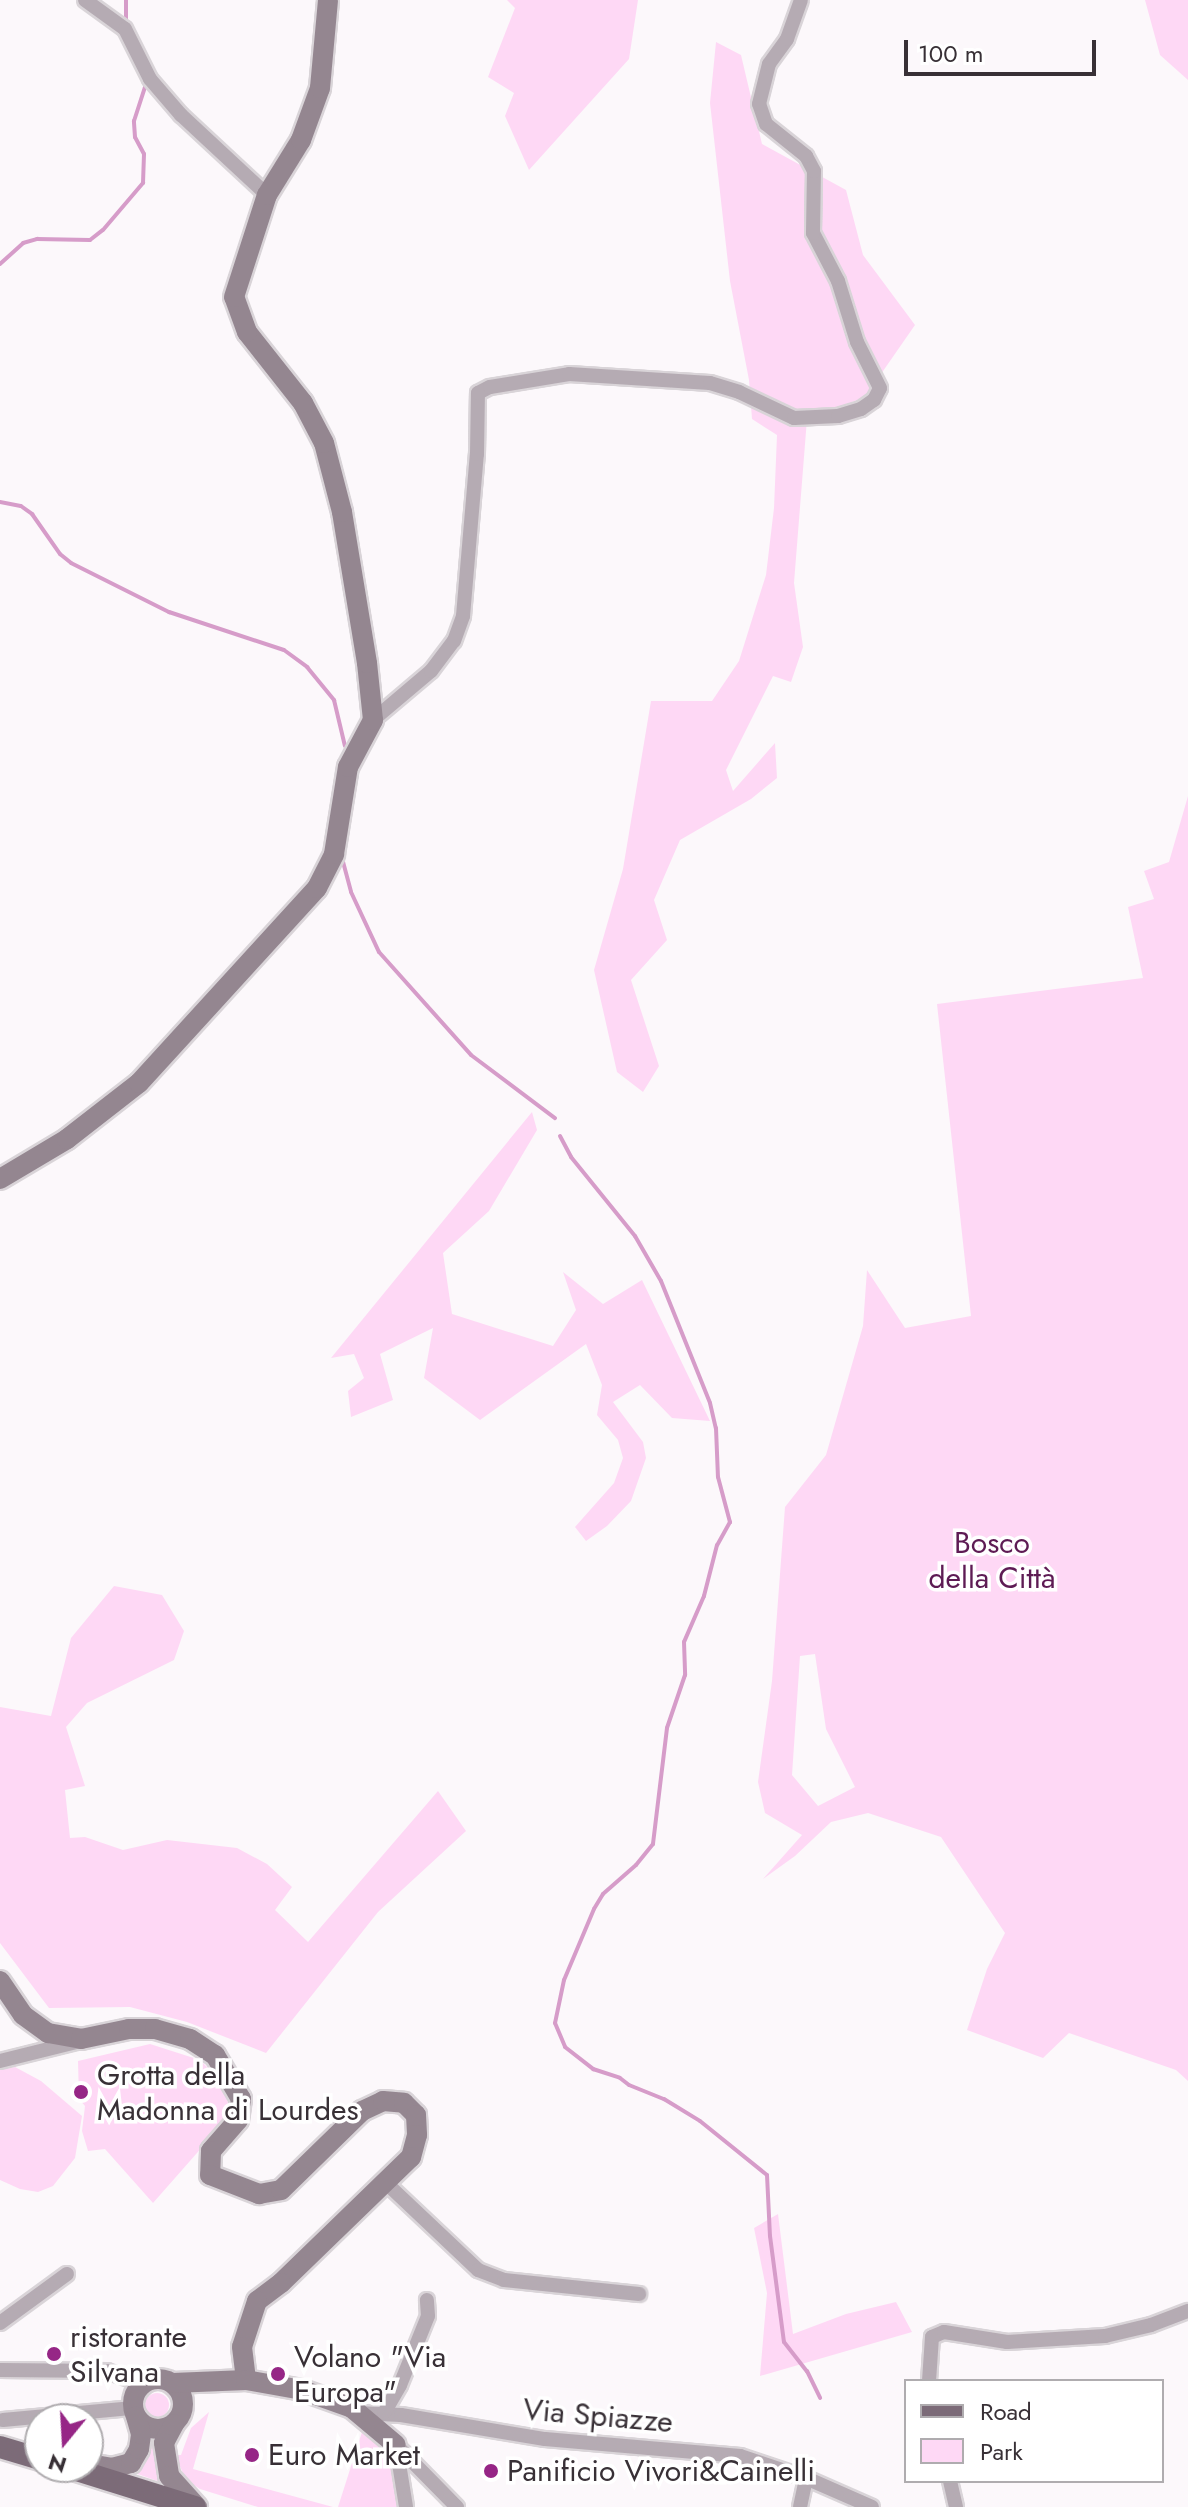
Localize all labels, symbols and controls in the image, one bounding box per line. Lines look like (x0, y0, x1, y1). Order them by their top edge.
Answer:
scale bar (908, 24, 1100, 74)
text: 100 m (918, 36, 984, 71)
park label: Bosco della Città (928, 1525, 1056, 1596)
place label: Grotta della Madonna di Lourdes (97, 2057, 359, 2128)
marker: Grotta della Madonna di Lourdes (72, 2083, 90, 2101)
place label: ristorante Silvana (70, 2319, 187, 2390)
place label: Volano "Via Europa" (294, 2339, 446, 2410)
marker: ristorante Silvana (45, 2345, 63, 2363)
marker: Volano "Via Europa" (269, 2365, 287, 2383)
legend (904, 2379, 1164, 2483)
street label: Via Spiazze (522, 2392, 674, 2440)
text: Road (980, 2394, 1032, 2429)
north arrow (24, 2403, 104, 2483)
text: Park (980, 2434, 1023, 2469)
place label: Euro Market (268, 2437, 420, 2473)
text: N (44, 2446, 70, 2482)
marker: Euro Market (243, 2446, 261, 2464)
place label: Panificio Vivori&Cainelli (507, 2453, 815, 2489)
marker: Panificio Vivori&Cainelli (482, 2462, 500, 2480)

